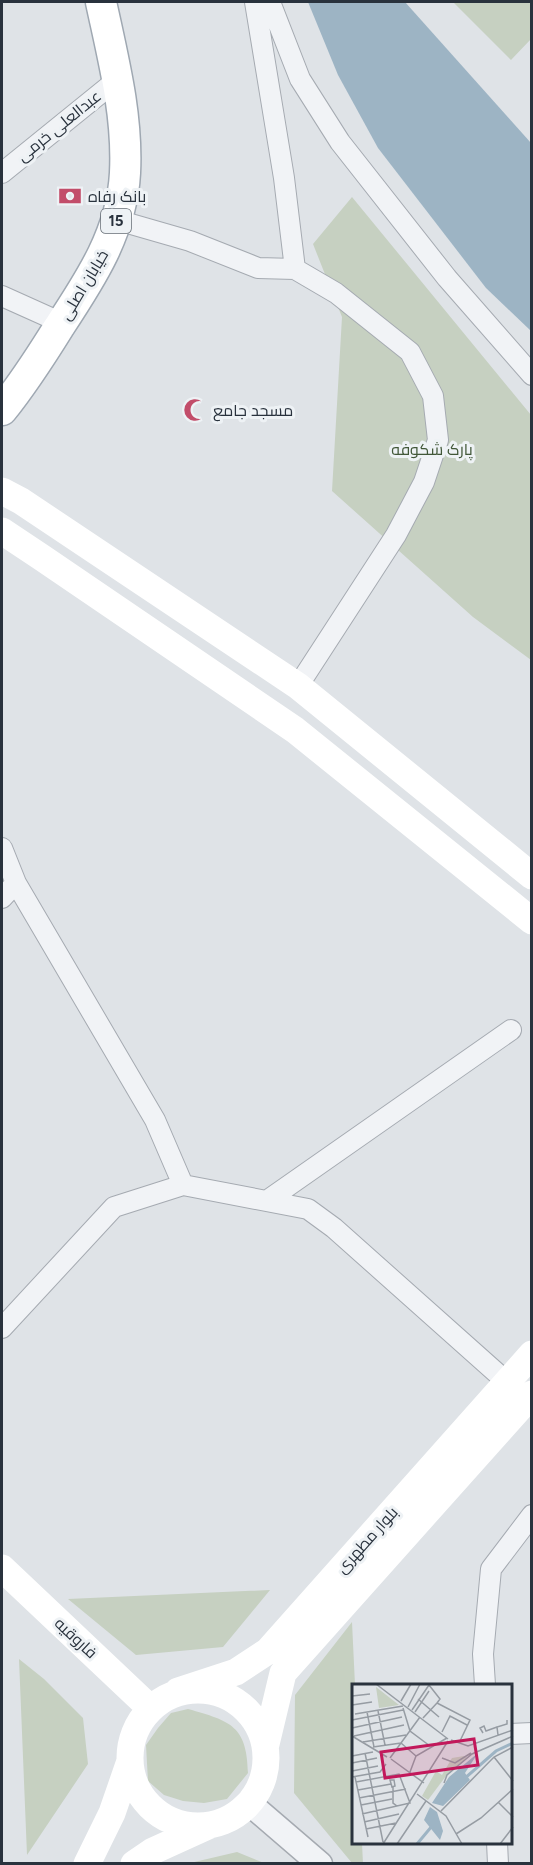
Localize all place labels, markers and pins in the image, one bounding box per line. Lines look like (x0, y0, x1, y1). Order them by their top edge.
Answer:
bank icon: بانک رفاه (57, 183, 83, 209)
place label: بانک رفاه (88, 187, 146, 206)
mosque icon: مسجد جامع (182, 397, 208, 423)
place label: مسجد جامع (213, 401, 293, 422)

